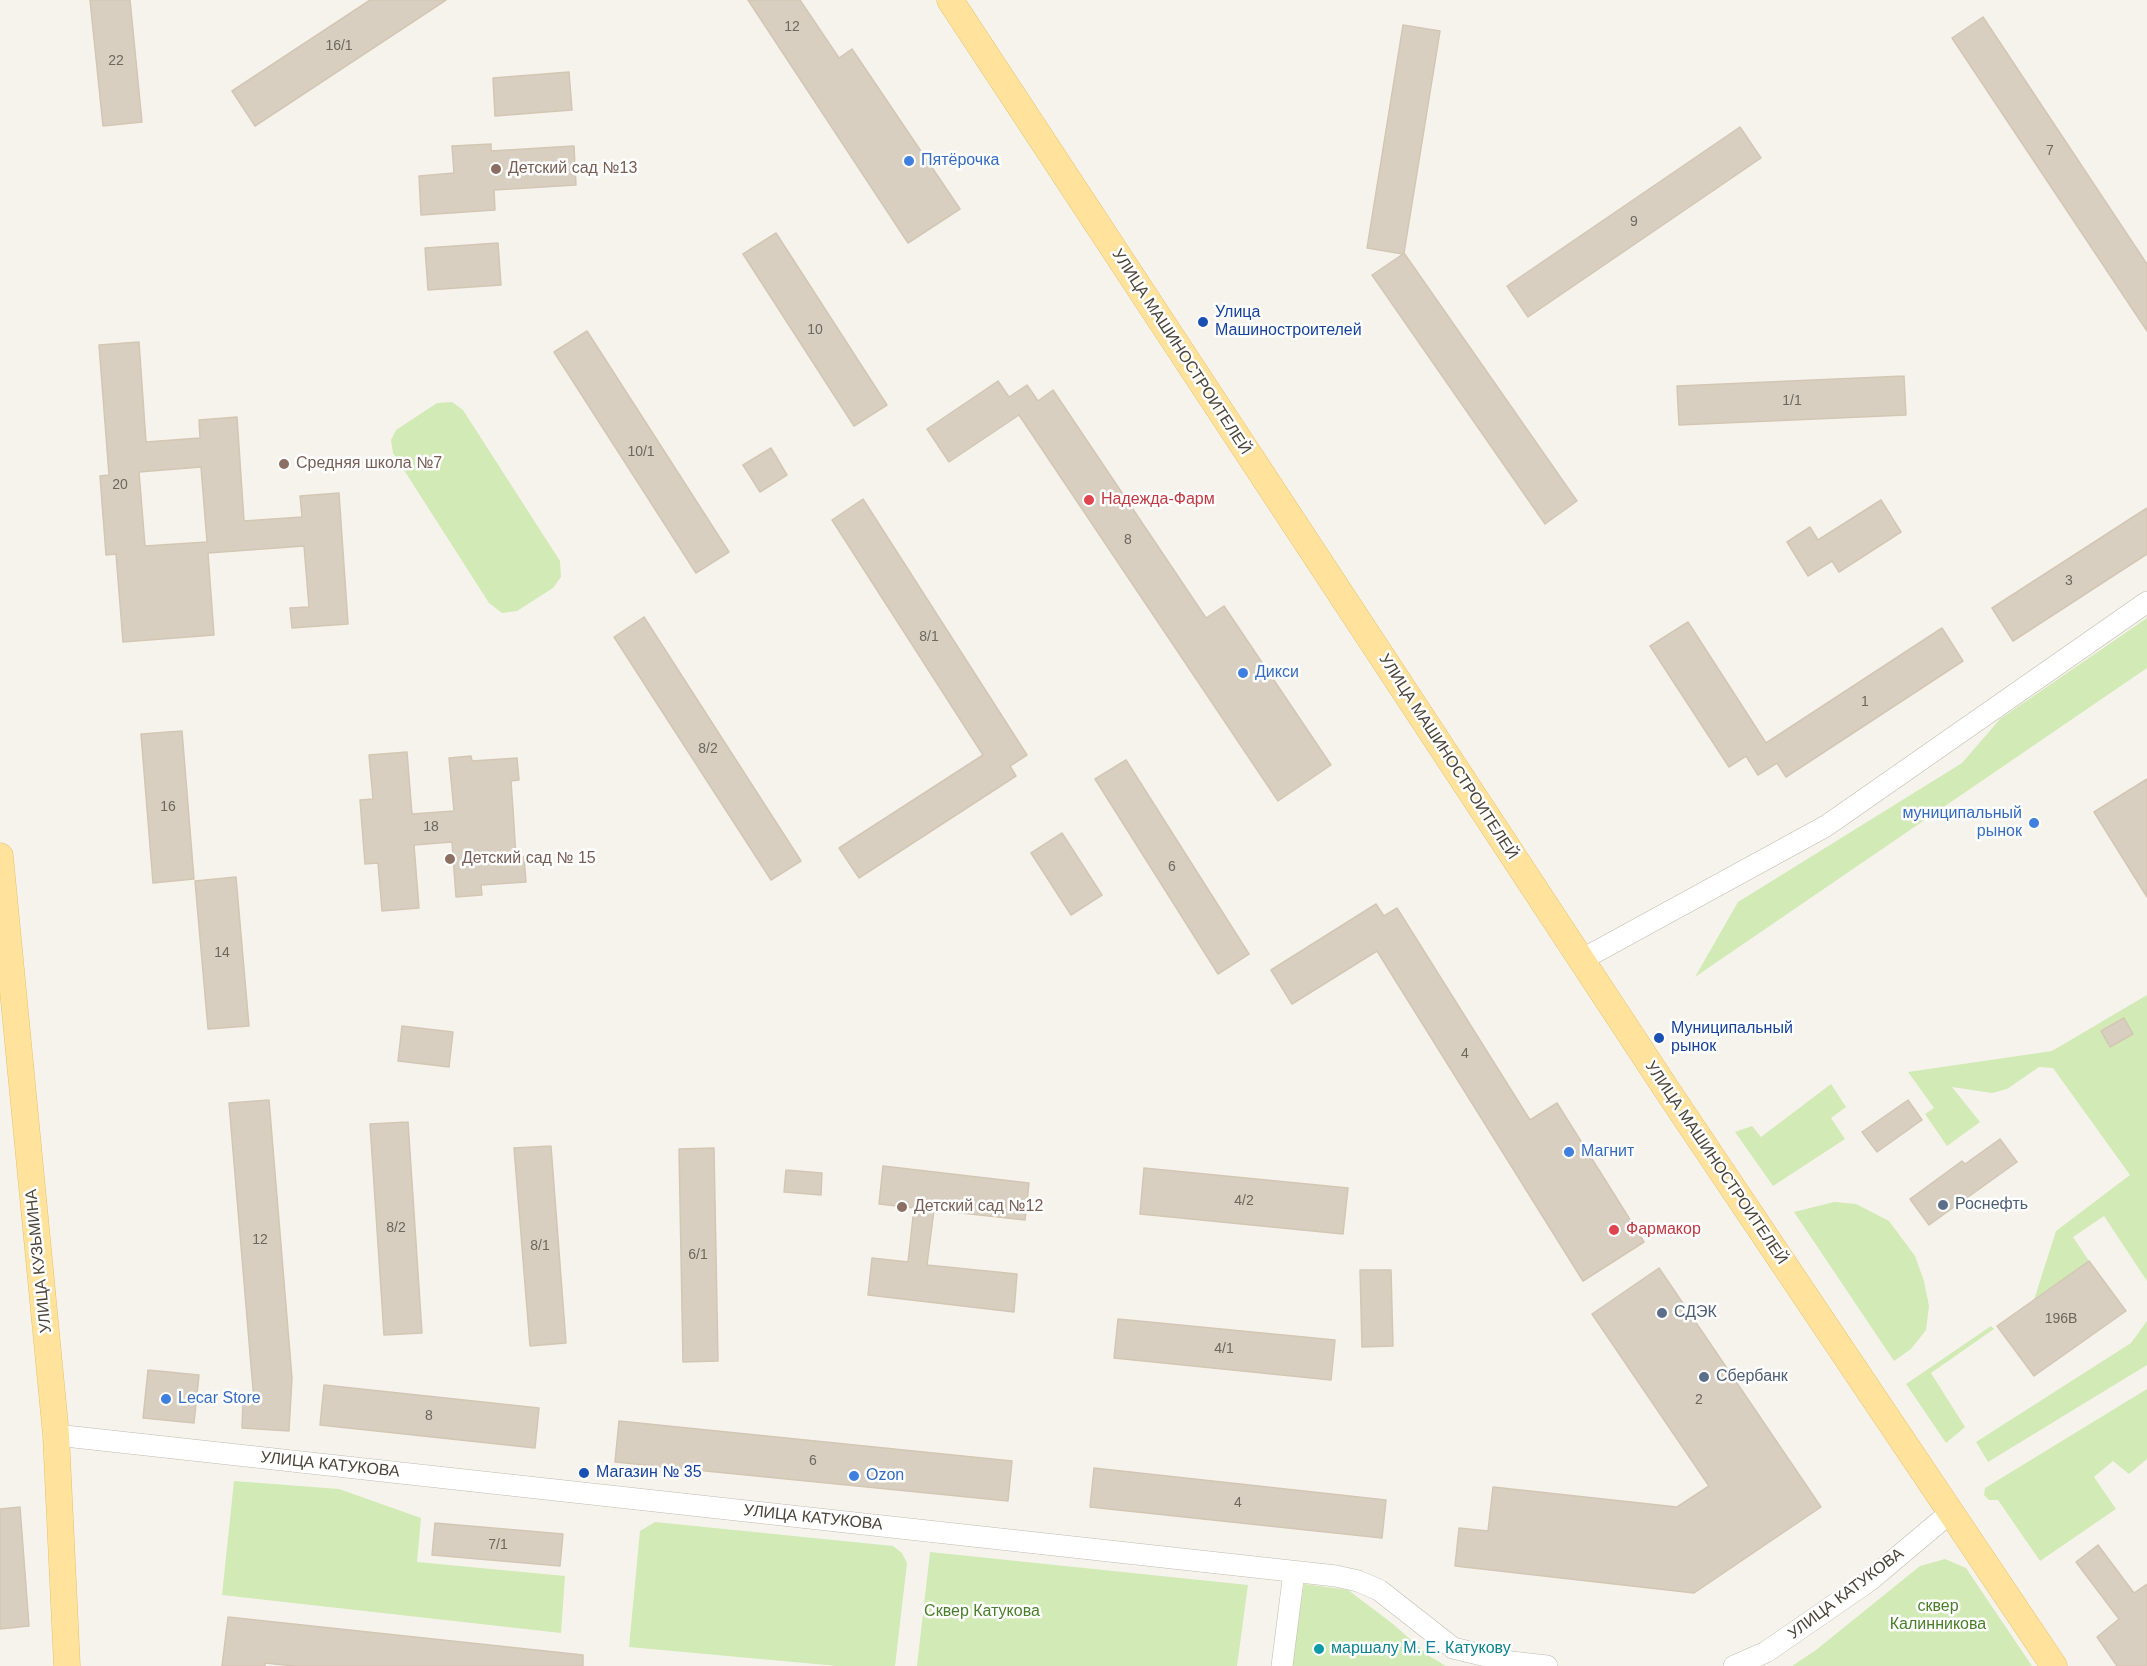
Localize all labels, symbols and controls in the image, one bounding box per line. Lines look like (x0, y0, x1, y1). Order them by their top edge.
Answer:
house number: 12 (784, 19, 800, 35)
house number: 16/1 (325, 38, 353, 54)
house number: 22 (108, 53, 124, 69)
house number: 7 (2046, 143, 2054, 159)
place label: Пятёрочка (921, 151, 999, 171)
marker: Пятёрочка (902, 154, 916, 168)
place label: Детский сад №13 (508, 159, 637, 179)
marker: Детский сад №13 (489, 162, 503, 176)
house number: 9 (1630, 214, 1638, 230)
street label: УЛИЦА МАШИНОСТРОИТЕЛЕЙ (1107, 246, 1255, 458)
place label: Улица Машиностроителей (1215, 303, 1362, 341)
marker: Улица Машиностроителей (1196, 315, 1210, 329)
house number: 10 (807, 322, 823, 338)
house number: 1/1 (1782, 393, 1802, 409)
house number: 10/1 (627, 444, 655, 460)
place label: Средняя школа №7 (296, 454, 442, 474)
marker: Средняя школа №7 (277, 457, 291, 471)
house number: 20 (112, 477, 128, 493)
place label: Надежда-Фарм (1101, 490, 1215, 510)
marker: Надежда-Фарм (1082, 493, 1096, 507)
house number: 8 (1124, 532, 1132, 548)
house number: 3 (2065, 573, 2073, 589)
house number: 8/1 (919, 629, 939, 645)
street label: УЛИЦА МАШИНОСТРОИТЕЛЕЙ (1374, 651, 1522, 863)
place label: Дикси (1255, 663, 1299, 683)
marker: Дикси (1236, 666, 1250, 680)
house number: 1 (1861, 694, 1869, 710)
house number: 8/2 (698, 741, 718, 757)
house number: 16 (160, 799, 176, 815)
place label: муниципальный рынок (1902, 804, 2022, 842)
marker: муниципальный рынок (2027, 816, 2041, 830)
house number: 18 (423, 819, 439, 835)
place label: Детский сад № 15 (462, 849, 596, 869)
marker: Детский сад № 15 (443, 852, 457, 866)
house number: 6 (1168, 859, 1176, 875)
house number: 14 (214, 945, 230, 961)
place label: Муниципальный рынок (1671, 1019, 1793, 1057)
marker: Муниципальный рынок (1652, 1031, 1666, 1045)
house number: 4 (1461, 1046, 1469, 1062)
street label: УЛИЦА МАШИНОСТРОИТЕЛЕЙ (1641, 1058, 1791, 1268)
place label: Магнит (1581, 1142, 1634, 1162)
marker: Магнит (1562, 1145, 1576, 1159)
street label: УЛИЦА КУЗЬМИНА (22, 1188, 56, 1334)
house number: 4/2 (1234, 1193, 1254, 1209)
place label: Роснефть (1955, 1195, 2028, 1215)
place label: Детский сад №12 (914, 1197, 1043, 1217)
marker: Роснефть (1936, 1198, 1950, 1212)
marker: Детский сад №12 (895, 1200, 909, 1214)
house number: 8/2 (386, 1220, 406, 1236)
place label: Фармакор (1626, 1220, 1701, 1240)
marker: Фармакор (1607, 1223, 1621, 1237)
house number: 12 (252, 1232, 268, 1248)
house number: 8/1 (530, 1238, 550, 1254)
house number: 6/1 (688, 1247, 708, 1263)
place label: СДЭК (1674, 1303, 1717, 1323)
marker: СДЭК (1655, 1306, 1669, 1320)
house number: 196В (2045, 1311, 2077, 1327)
house number: 4/1 (1214, 1341, 1234, 1357)
place label: Сбербанк (1716, 1367, 1788, 1387)
marker: Сбербанк (1697, 1370, 1711, 1384)
place label: Lecar Store (178, 1389, 261, 1409)
marker: Lecar Store (159, 1392, 173, 1406)
house number: 2 (1695, 1392, 1703, 1408)
house number: 8 (425, 1408, 433, 1424)
street label: УЛИЦА КАТУКОВА (260, 1448, 400, 1482)
house number: 6 (809, 1453, 817, 1469)
place label: Магазин № 35 (596, 1463, 702, 1483)
marker: Магазин № 35 (577, 1466, 591, 1480)
place label: Ozon (866, 1466, 904, 1486)
marker: Ozon (847, 1469, 861, 1483)
house number: 4 (1234, 1495, 1242, 1511)
street label: УЛИЦА КАТУКОВА (743, 1501, 883, 1535)
house number: 7/1 (488, 1537, 508, 1553)
street label: УЛИЦА КАТУКОВА (1784, 1544, 1908, 1644)
park label: сквер Калинникова (1890, 1597, 1986, 1635)
park label: Сквер Катукова (924, 1602, 1040, 1622)
place label: маршалу М. Е. Катукову (1331, 1639, 1511, 1659)
marker: маршалу М. Е. Катукову (1312, 1642, 1326, 1656)

